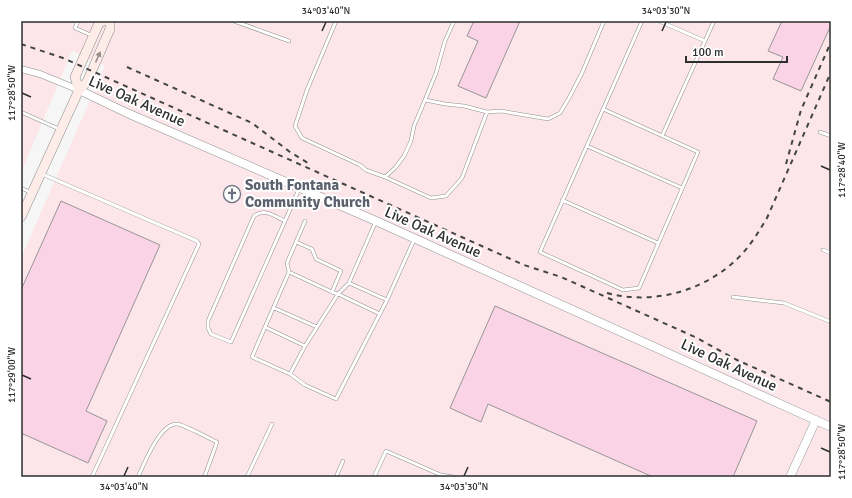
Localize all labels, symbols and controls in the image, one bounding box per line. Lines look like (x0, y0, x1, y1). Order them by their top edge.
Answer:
text: 34°03'40"N (302, 5, 350, 17)
text: 34°03'30"N (642, 5, 690, 17)
scale bar (686, 38, 787, 64)
text: 100 m (692, 45, 724, 60)
one-way arrow (95, 50, 101, 62)
text: 117°28'50"W (6, 65, 18, 121)
street label: Live Oak Avenue (86, 72, 188, 130)
text: 117°28'40"W (836, 142, 848, 198)
place label: South Fontana Community Church (245, 176, 370, 211)
church icon: South Fontana Community Church (222, 184, 242, 204)
street label: Live Oak Avenue (382, 203, 484, 261)
street label: Live Oak Avenue (678, 335, 780, 395)
text: 117°29'00"W (6, 347, 18, 403)
text: 117°28'50"W (836, 424, 848, 480)
text: 34°03'40"N (100, 481, 148, 493)
text: 34°03'30"N (440, 481, 488, 493)

